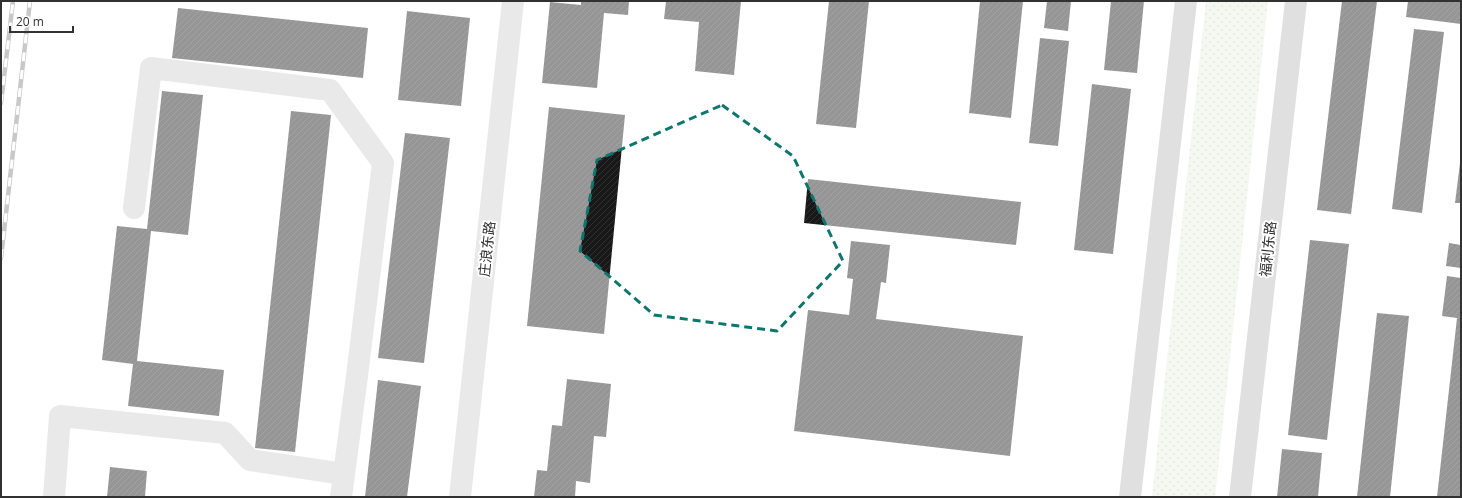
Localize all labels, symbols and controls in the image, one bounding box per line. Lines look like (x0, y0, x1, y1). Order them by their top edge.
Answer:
scale bar (10, 8, 73, 34)
text: 20 m (16, 13, 44, 30)
street label: 庄浪东路 (474, 220, 499, 278)
street label: 福利东路 (1255, 220, 1280, 278)

